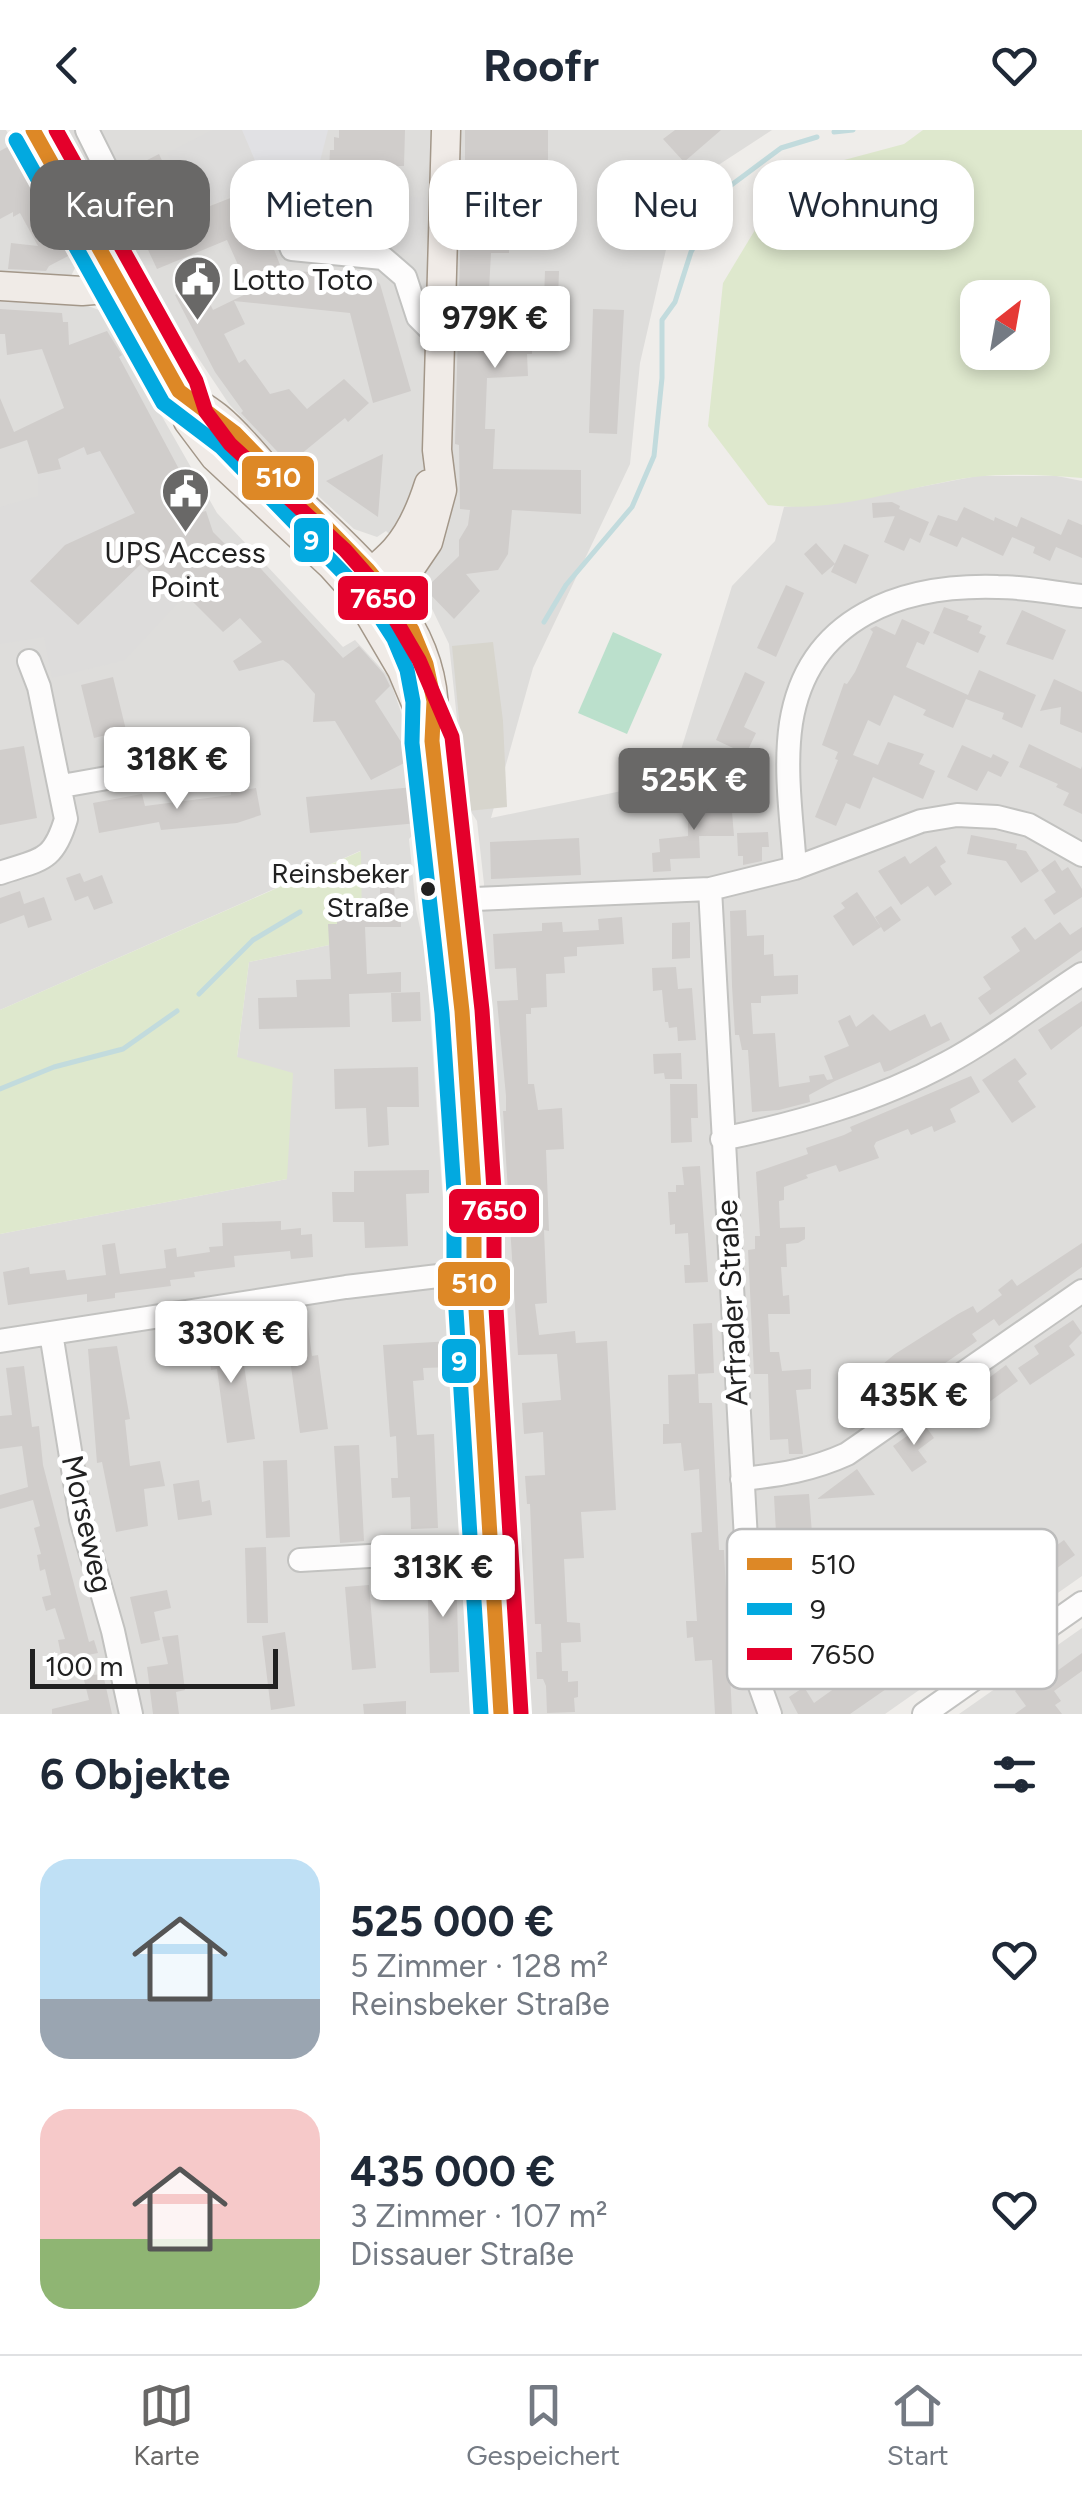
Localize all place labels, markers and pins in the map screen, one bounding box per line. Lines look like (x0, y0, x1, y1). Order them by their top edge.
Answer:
public building icon: Lotto Toto (171, 254, 223, 322)
place label: Lotto Toto (232, 261, 373, 298)
pin: 979K € (414, 286, 576, 371)
public building icon: UPS Access Point (159, 466, 211, 534)
place label: UPS Access Point (104, 534, 266, 605)
pin: 318K € (96, 727, 258, 812)
pin: 525K € (613, 748, 775, 833)
place label: Reinsbeker Straße (271, 856, 410, 924)
marker: Reinsbeker Straße (418, 879, 438, 899)
pin: 330K € (150, 1301, 312, 1386)
pin: 435K € (833, 1363, 995, 1448)
pin: 313K € (362, 1535, 524, 1620)

